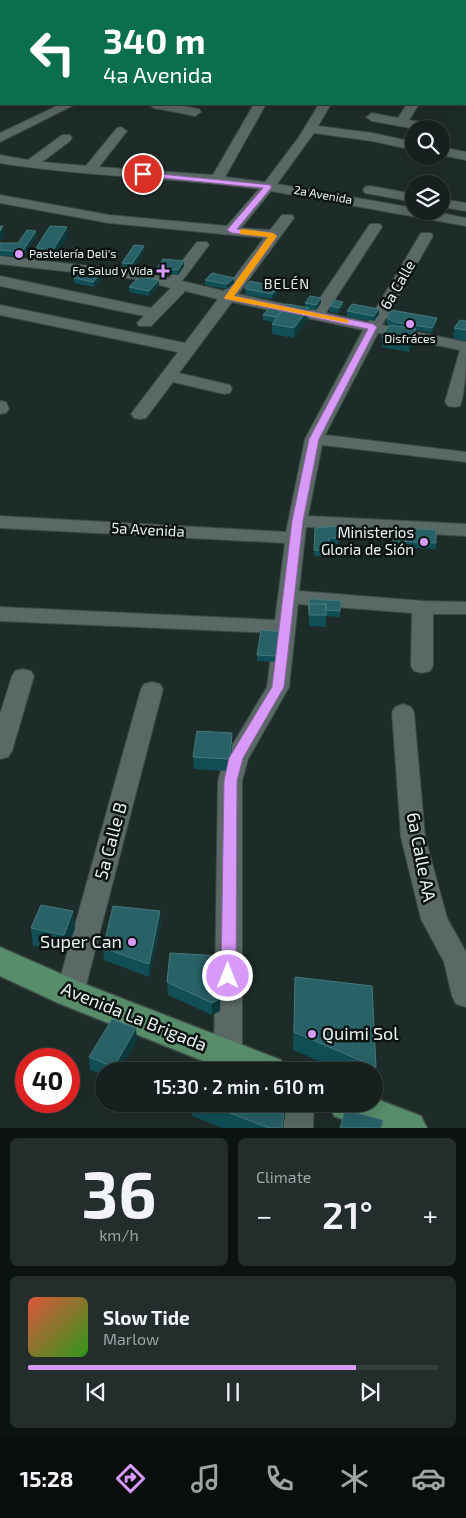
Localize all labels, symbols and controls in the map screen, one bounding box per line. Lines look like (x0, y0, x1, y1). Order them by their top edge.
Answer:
text: 340 m (103, 19, 206, 61)
icon: left (20, 20, 85, 85)
text: 4a Avenida (103, 61, 213, 87)
map controls (405, 120, 450, 220)
button: search (405, 120, 450, 165)
pin (122, 153, 164, 195)
icon: arrive (129, 160, 157, 188)
button: layers (405, 175, 450, 220)
street label: 2a Avenida (293, 182, 353, 206)
place label: Pastelería Deli's (29, 246, 116, 260)
marker: Pastelería Deli's (13, 248, 25, 260)
street label: 6a Calle (376, 257, 418, 312)
place label: Fe Salud y Vida (72, 263, 153, 277)
marker: Fe Salud y Vida (157, 265, 169, 277)
district label: BELÉN (264, 275, 310, 292)
marker: Disfráces (404, 318, 416, 330)
place label: Disfráces (384, 331, 436, 345)
street label: 5a Avenida (111, 518, 185, 540)
place label: Ministerios Gloria de Sión (321, 523, 414, 558)
marker: Ministerios Gloria de Sión (418, 536, 430, 548)
street label: 5a Calle B (89, 800, 131, 882)
street label: 6a Calle AA (403, 810, 442, 904)
place label: Super Can (40, 930, 122, 952)
marker: Super Can (126, 936, 138, 948)
position arrow (201, 949, 253, 1001)
street label: Avenida La Brigada (58, 977, 210, 1055)
place label: Quimi Sol (322, 1022, 399, 1044)
marker: Quimi Sol (306, 1028, 318, 1040)
speed limit sign: 40 (15, 1048, 80, 1113)
text: 15:30 · 2 min · 610 m (153, 1075, 325, 1098)
text: 36 (81, 1153, 157, 1231)
text: Climate (256, 1167, 311, 1186)
text: 21° (322, 1191, 373, 1237)
text: − (256, 1198, 272, 1232)
text: + (423, 1198, 438, 1232)
text: km/h (99, 1225, 139, 1244)
text: Slow Tide (103, 1306, 190, 1329)
text: Marlow (103, 1329, 159, 1348)
icon: previous (82, 1378, 110, 1406)
icon: pause (219, 1378, 247, 1406)
icon: next (356, 1378, 384, 1406)
icon: directions (113, 1461, 148, 1496)
icon: music (188, 1461, 223, 1496)
icon: phone (262, 1461, 297, 1496)
icon: climate (337, 1461, 372, 1496)
icon: car (411, 1461, 446, 1496)
text: 15:28 (20, 1465, 74, 1491)

